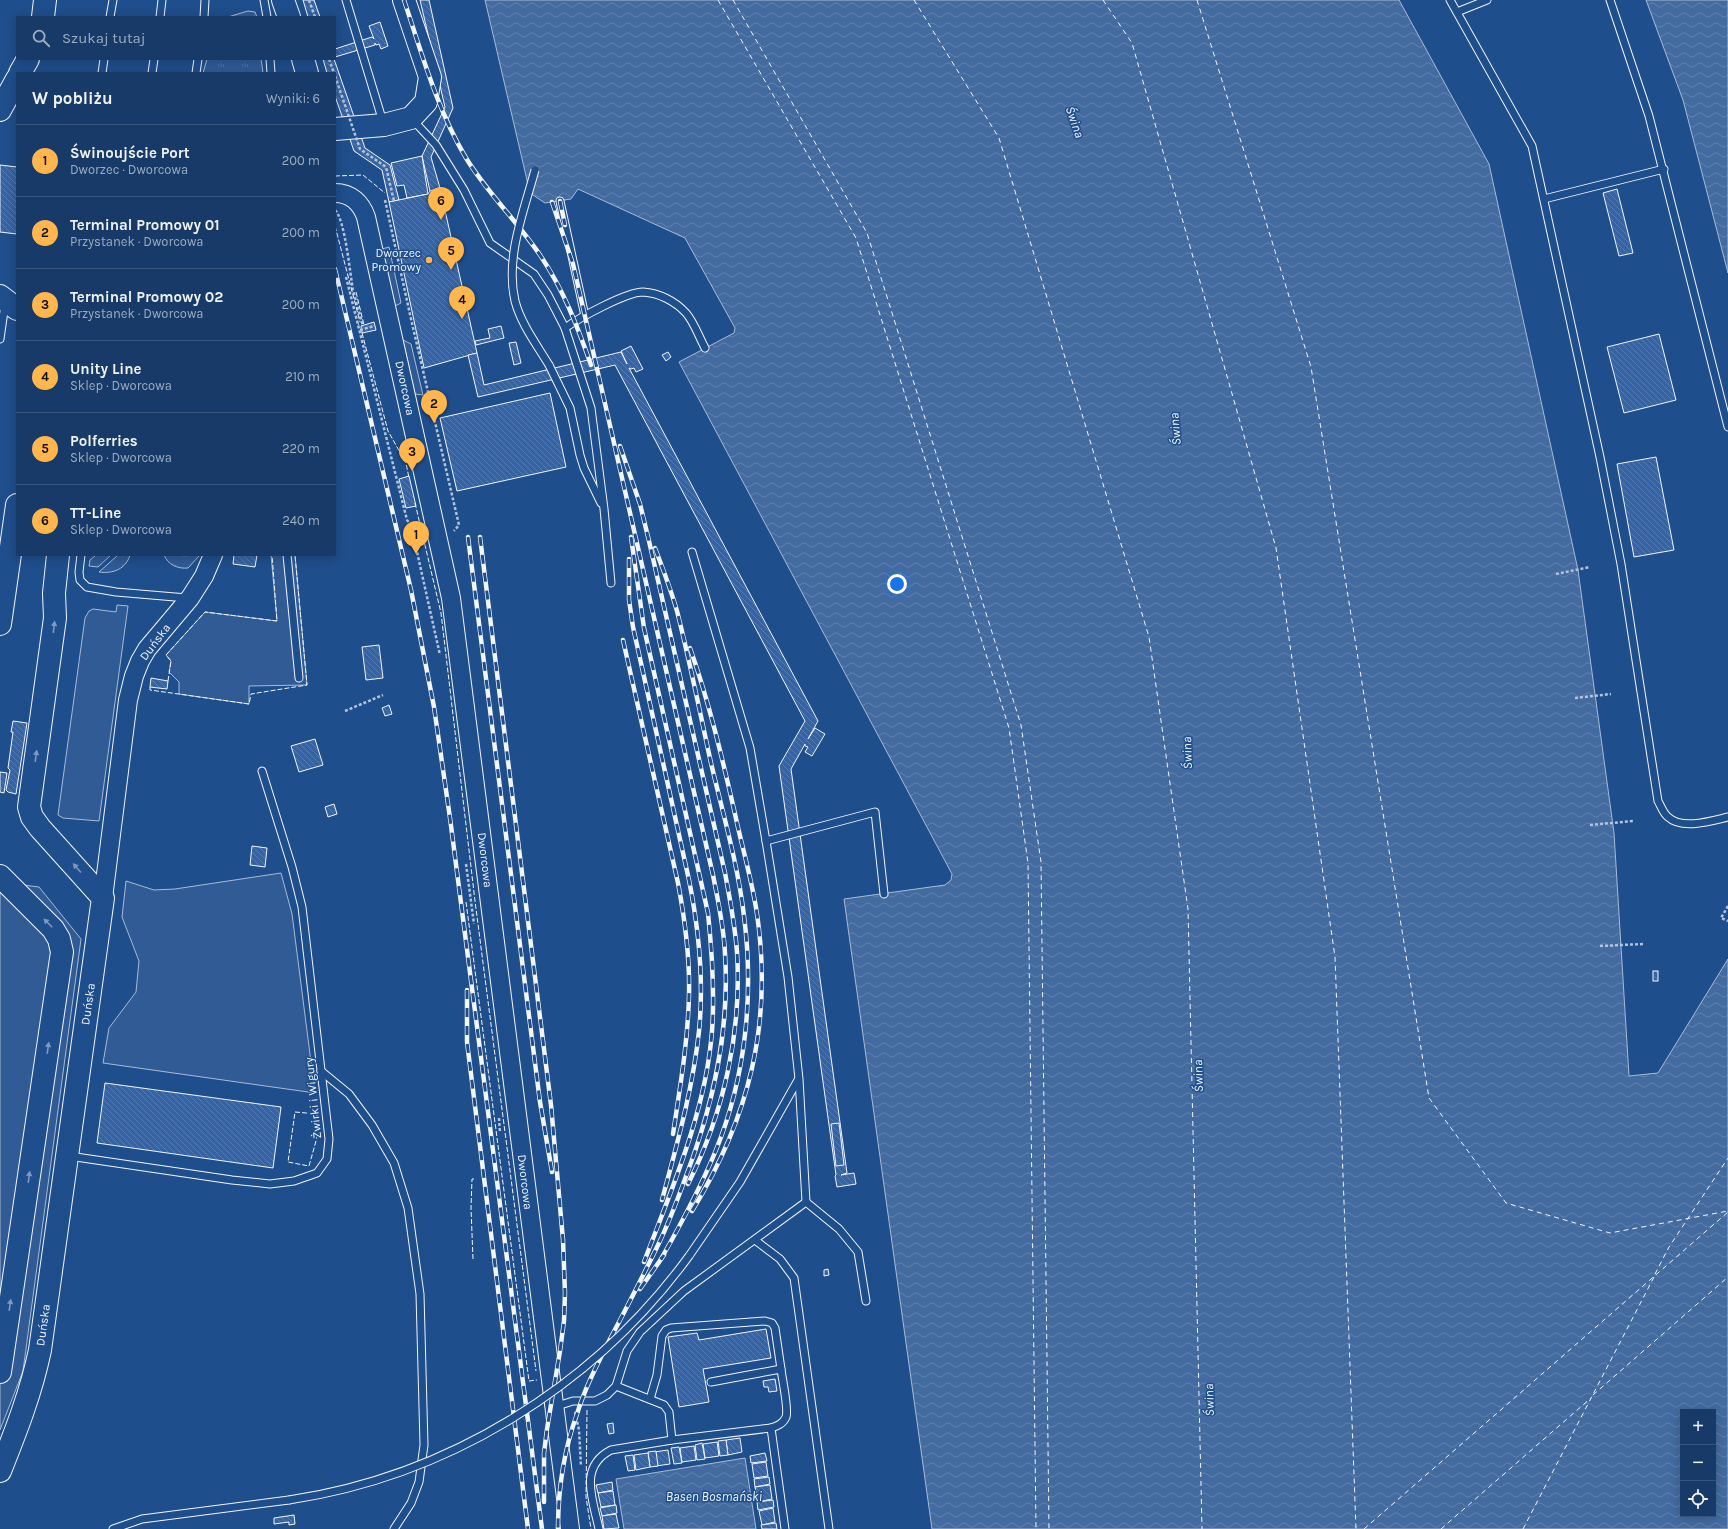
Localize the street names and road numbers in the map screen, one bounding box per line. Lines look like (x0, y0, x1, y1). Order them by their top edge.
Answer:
street label: Dworcowa (392, 359, 418, 417)
street label: Duńska (137, 621, 173, 663)
street label: Dworcowa (475, 832, 495, 888)
street label: Duńska (78, 982, 98, 1026)
street label: Żwirki i Wigury (302, 1056, 324, 1139)
street label: Dworcowa (515, 1154, 535, 1210)
street label: Duńska (33, 1303, 53, 1347)

